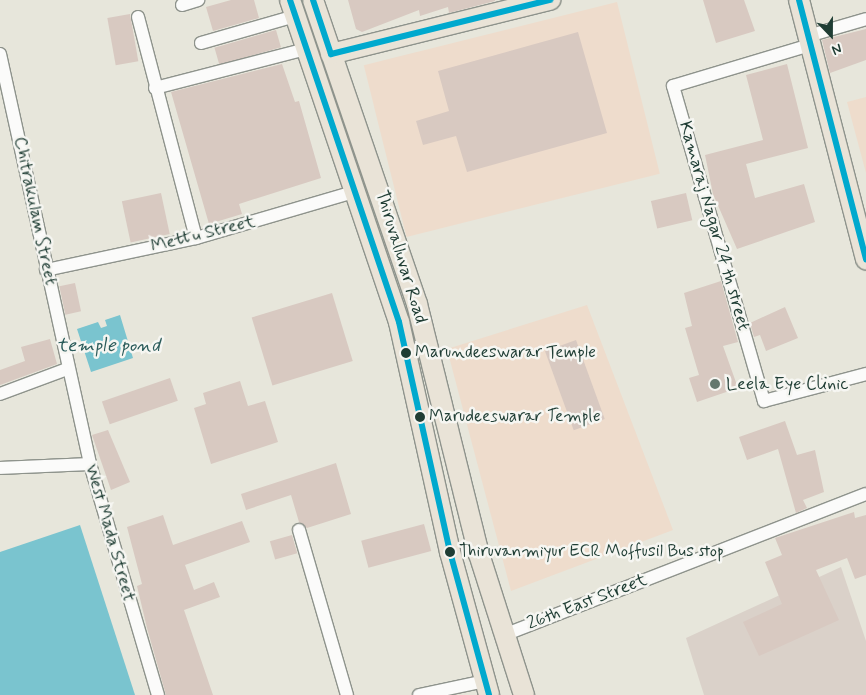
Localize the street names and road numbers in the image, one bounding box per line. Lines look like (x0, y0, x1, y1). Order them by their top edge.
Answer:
street label: Kamaraj Nagar 24 th street (674, 119, 754, 333)
street label: Chitrakulam Street (8, 133, 62, 289)
street label: Thiruvalluvar Road (371, 188, 431, 326)
street label: Mettu Street (149, 211, 257, 257)
street label: West Mada Street (80, 462, 140, 604)
street label: 26th East Street (524, 569, 650, 635)

